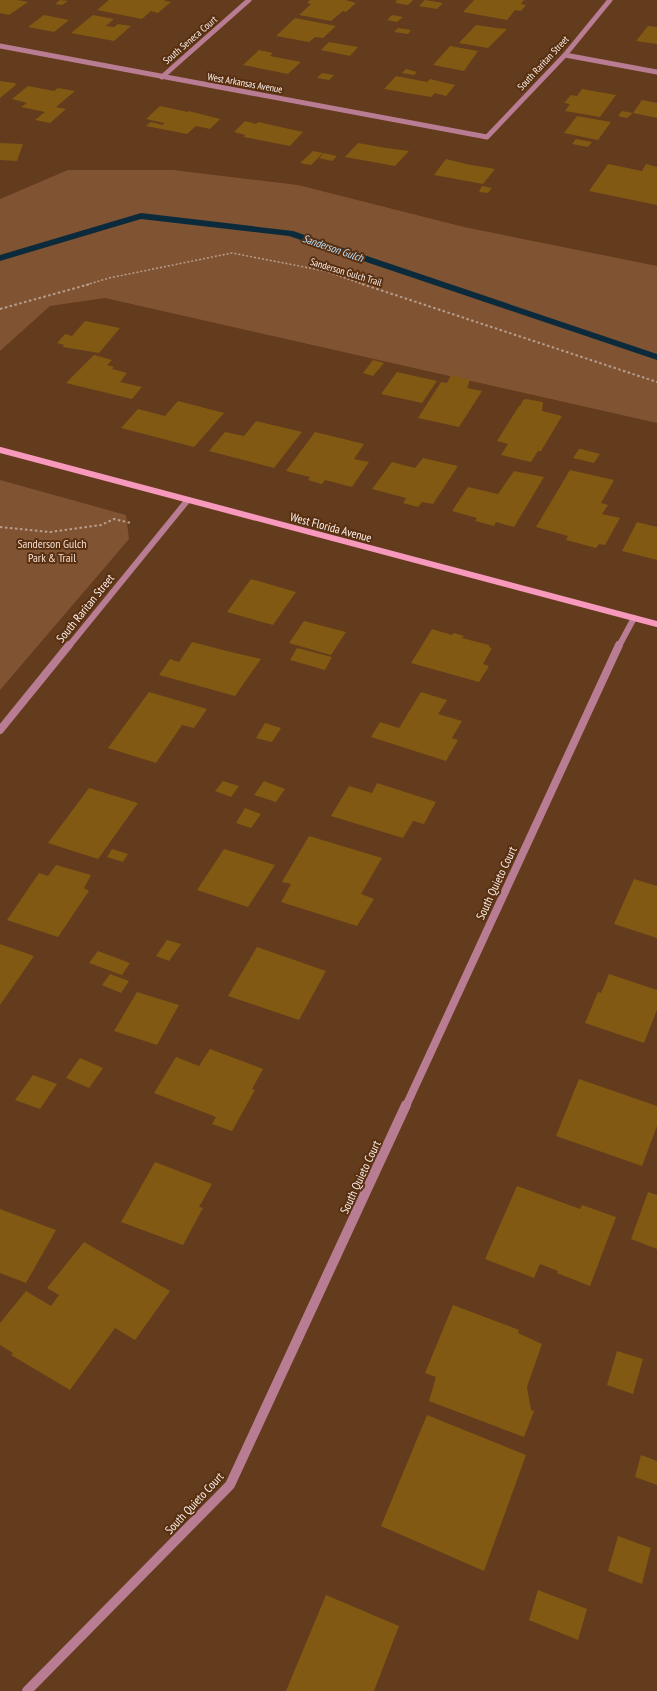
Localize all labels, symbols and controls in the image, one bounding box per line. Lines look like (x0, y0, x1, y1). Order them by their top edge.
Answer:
street label: South Seneca Court (160, 13, 220, 67)
street label: South Raritan Street (514, 33, 572, 93)
street label: West Arkansas Avenue (206, 70, 284, 96)
water label: Sanderson Gulch (301, 231, 366, 265)
street label: Sanderson Gulch Trail (309, 255, 384, 289)
street label: West Florida Avenue (289, 509, 373, 545)
park label: Sanderson Gulch Park & Trail (17, 536, 87, 565)
street label: South Raritan Street (53, 570, 118, 645)
street label: South Quieto Court (472, 843, 520, 922)
street label: South Quieto Court (336, 1137, 384, 1216)
street label: South Quieto Court (161, 1468, 227, 1537)

